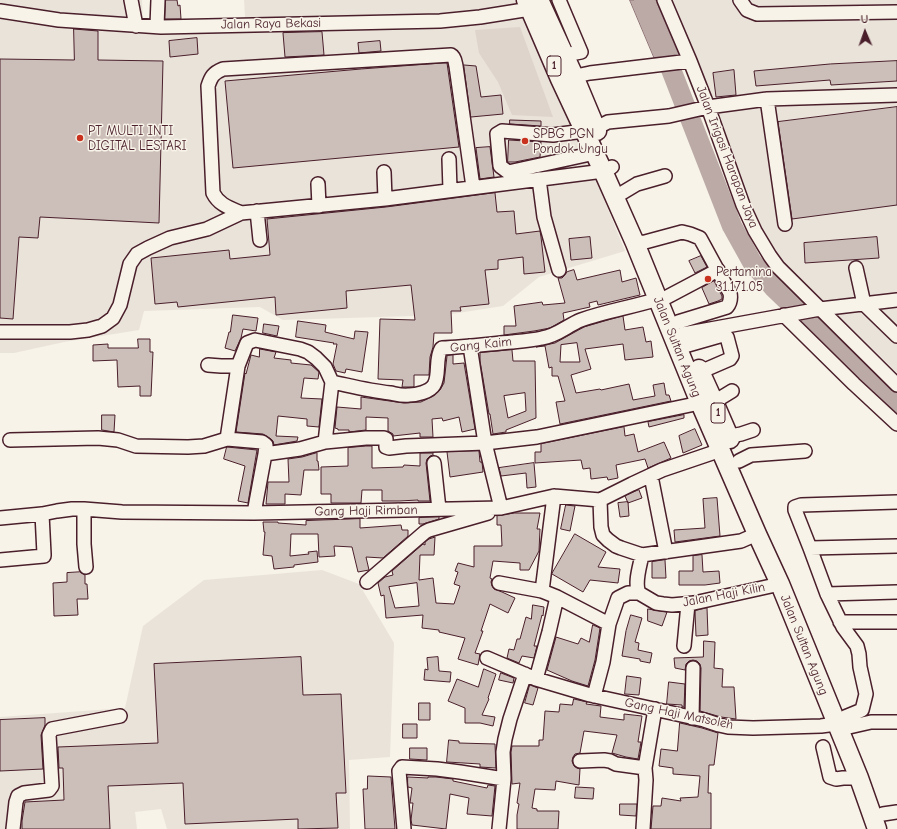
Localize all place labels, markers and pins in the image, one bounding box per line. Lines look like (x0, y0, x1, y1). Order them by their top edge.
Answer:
place label: PT MULTI INTI DIGITAL LESTARI (88, 123, 187, 154)
place label: SPBG PGN Pondok Ungu (533, 126, 608, 157)
marker: PT MULTI INTI DIGITAL LESTARI (75, 133, 85, 143)
marker: SPBG PGN Pondok Ungu (520, 136, 530, 146)
place label: Pertamina 31.171.05 (716, 264, 772, 295)
marker: Pertamina 31.171.05 (703, 274, 713, 284)

